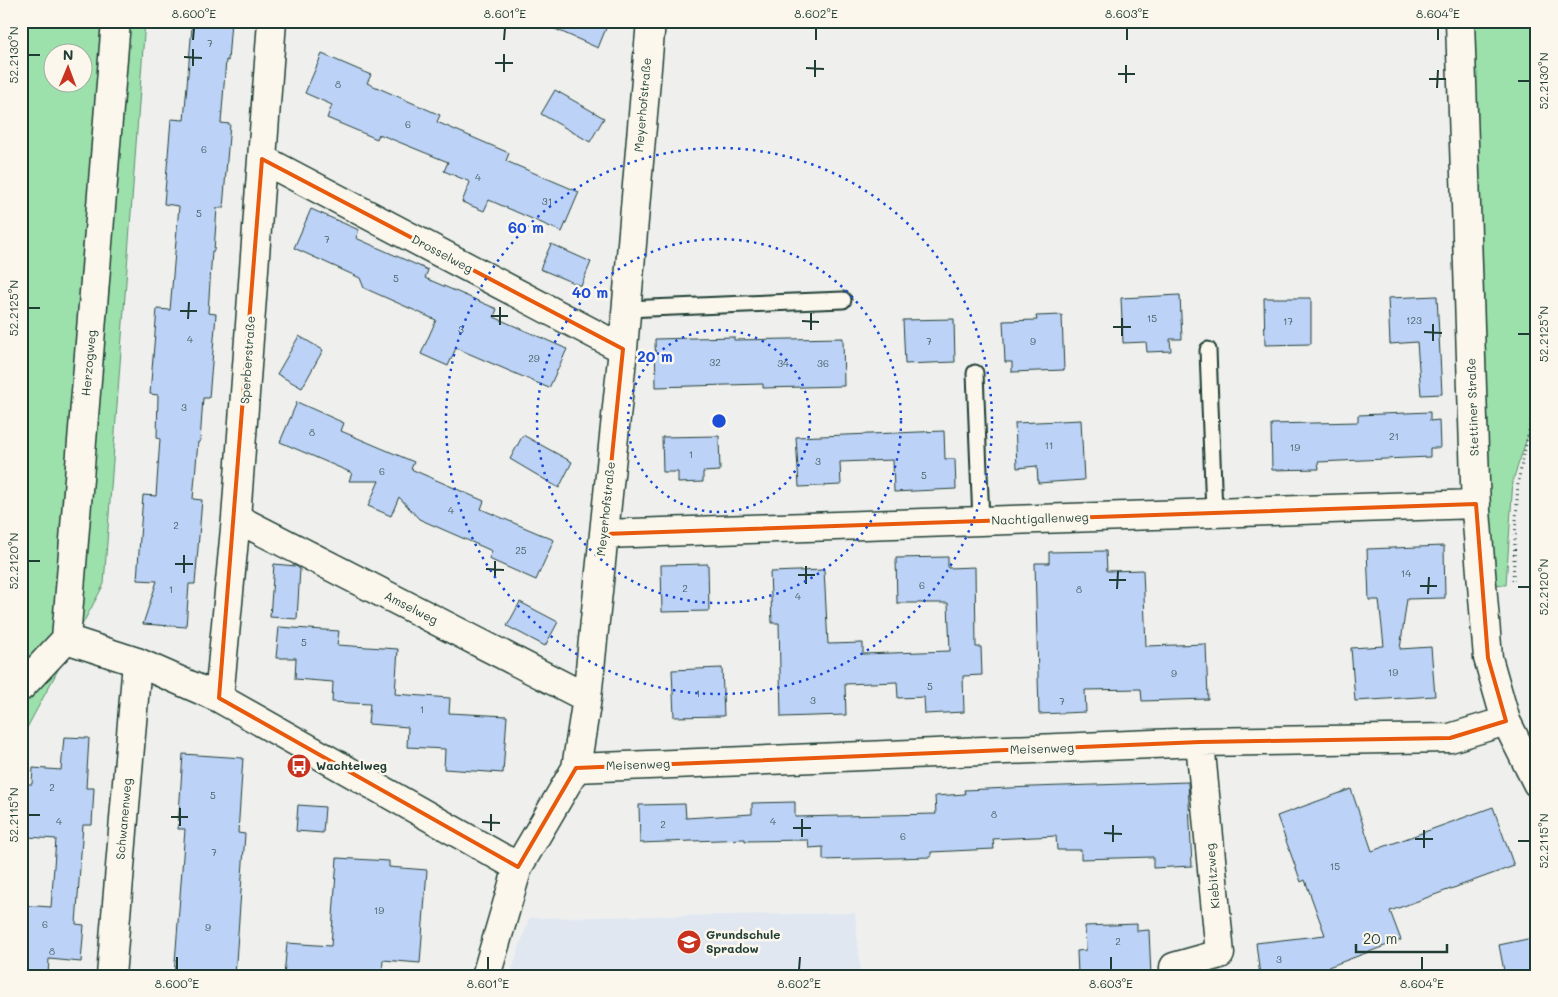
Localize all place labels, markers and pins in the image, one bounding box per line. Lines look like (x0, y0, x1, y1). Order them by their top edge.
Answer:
centre of rings (710, 412, 728, 430)
bus stop icon: Wachtelweg (286, 753, 312, 779)
place label: Wachtelweg (316, 757, 387, 773)
place label: Grundschule Spradow (706, 926, 780, 956)
school or university icon: Grundschule Spradow (676, 929, 702, 955)

